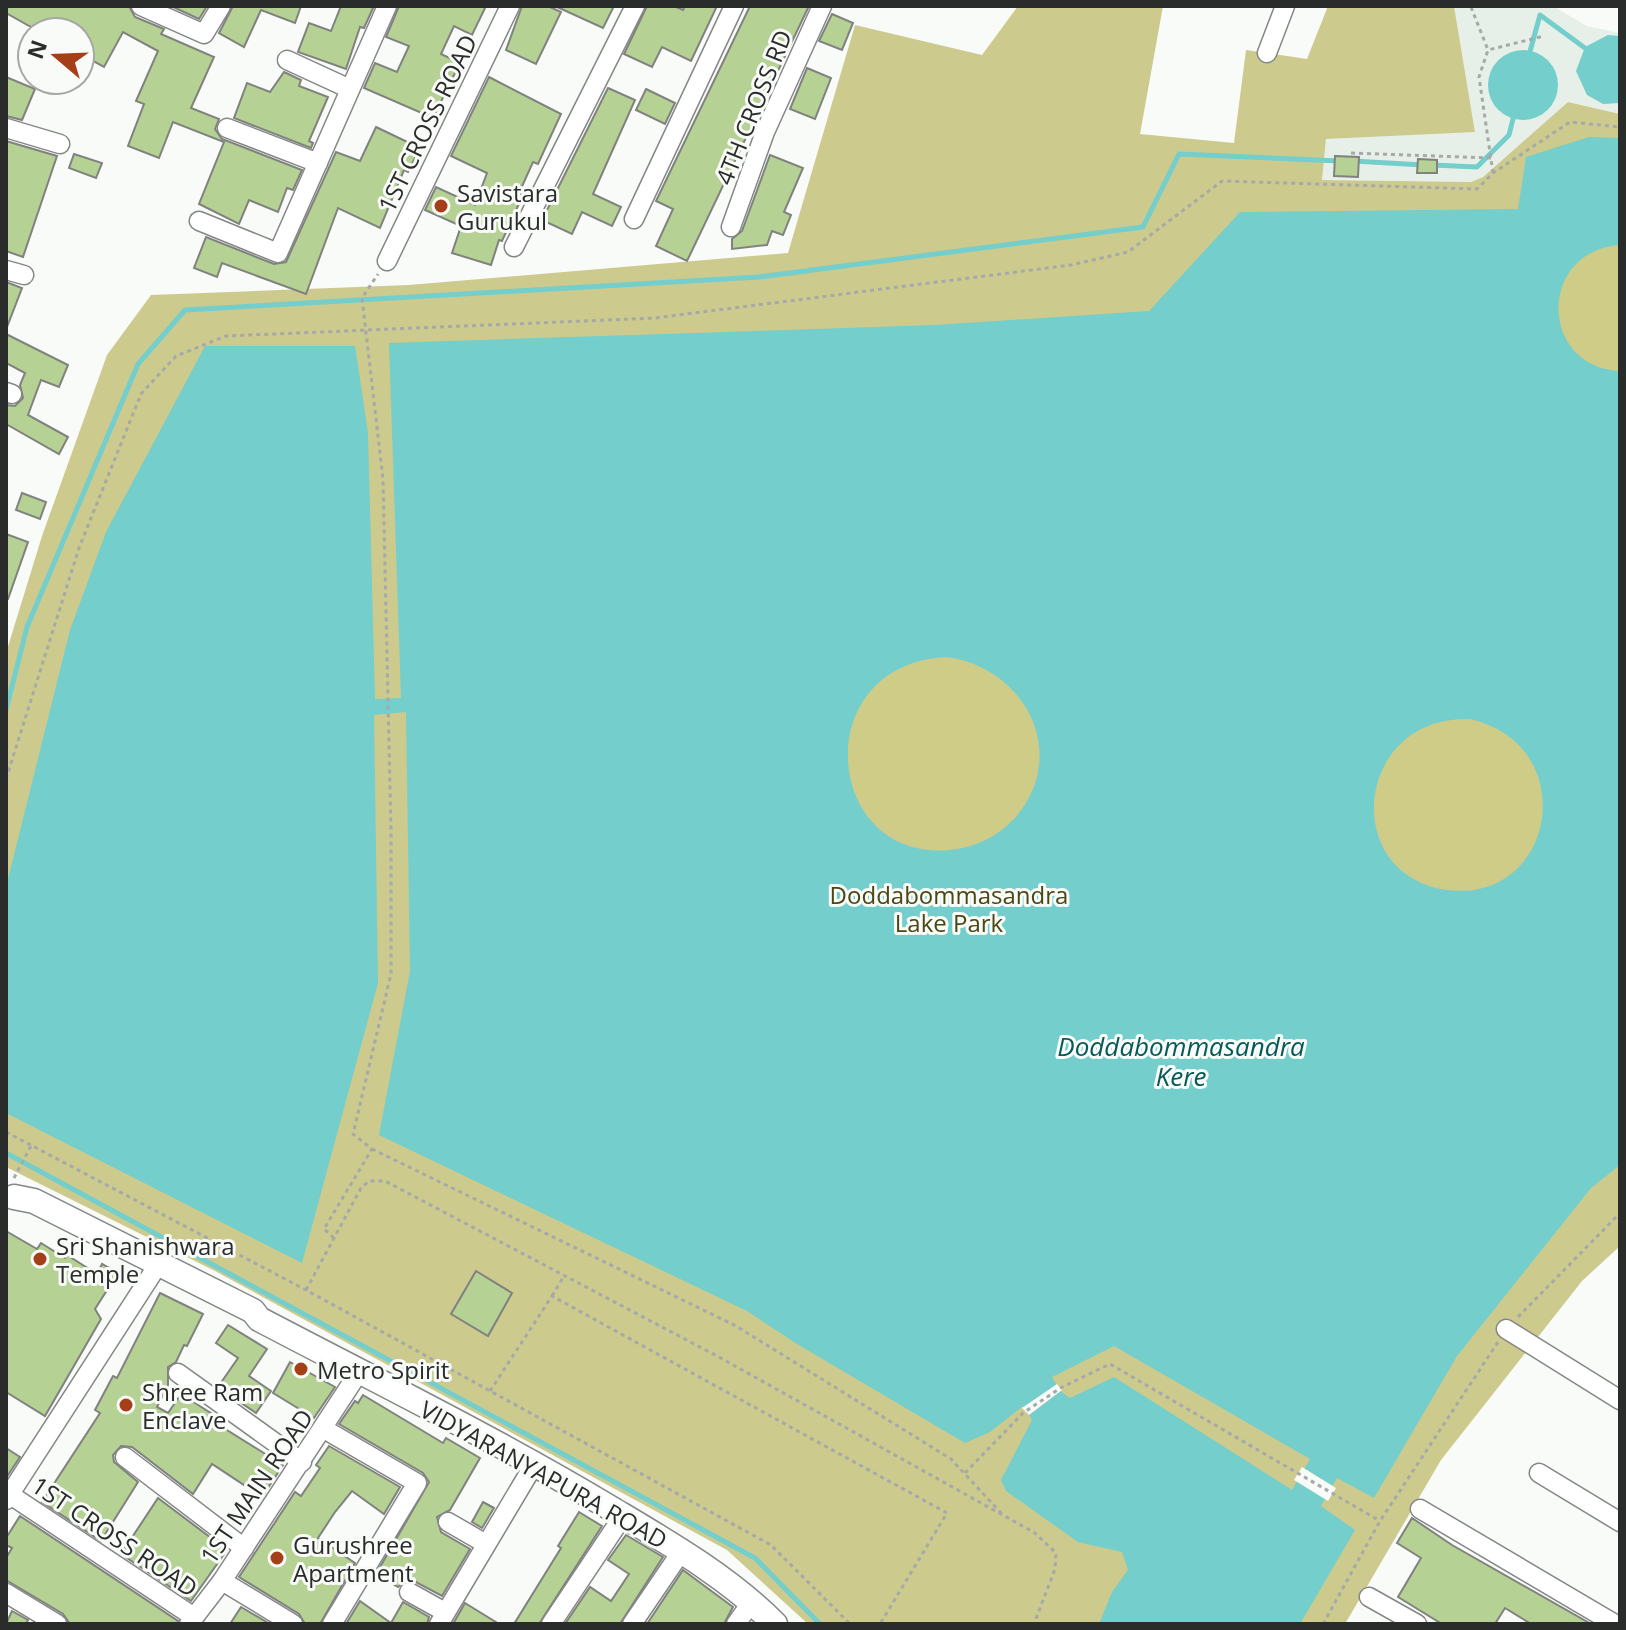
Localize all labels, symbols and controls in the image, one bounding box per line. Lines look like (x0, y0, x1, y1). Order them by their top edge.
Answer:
north arrow (16, 16, 96, 96)
street label: 4TH CROSS RD (707, 25, 799, 189)
street label: 1ST CROSS ROAD (370, 29, 484, 217)
text: N (19, 36, 53, 63)
place label: Savistara Gurukul (457, 176, 558, 237)
marker: Savistara Gurukul (432, 197, 450, 215)
park label: Doddabommasandra Lake Park (830, 878, 1068, 939)
water label: Doddabommasandra Kere (1057, 1028, 1305, 1094)
place label: Sri Shanishwara Temple (56, 1229, 235, 1290)
marker: Sri Shanishwara Temple (31, 1250, 49, 1268)
place label: Metro Spirit (317, 1353, 449, 1386)
marker: Metro Spirit (292, 1360, 310, 1378)
place label: Shree Ram Enclave (142, 1375, 263, 1436)
street label: VIDYARANYAPURA ROAD (414, 1392, 674, 1556)
marker: Shree Ram Enclave (117, 1396, 135, 1414)
street label: 1ST MAIN ROAD (192, 1402, 320, 1570)
street label: 1ST CROSS ROAD (26, 1468, 204, 1604)
place label: Gurushree Apartment (293, 1528, 414, 1589)
marker: Gurushree Apartment (268, 1549, 286, 1567)

